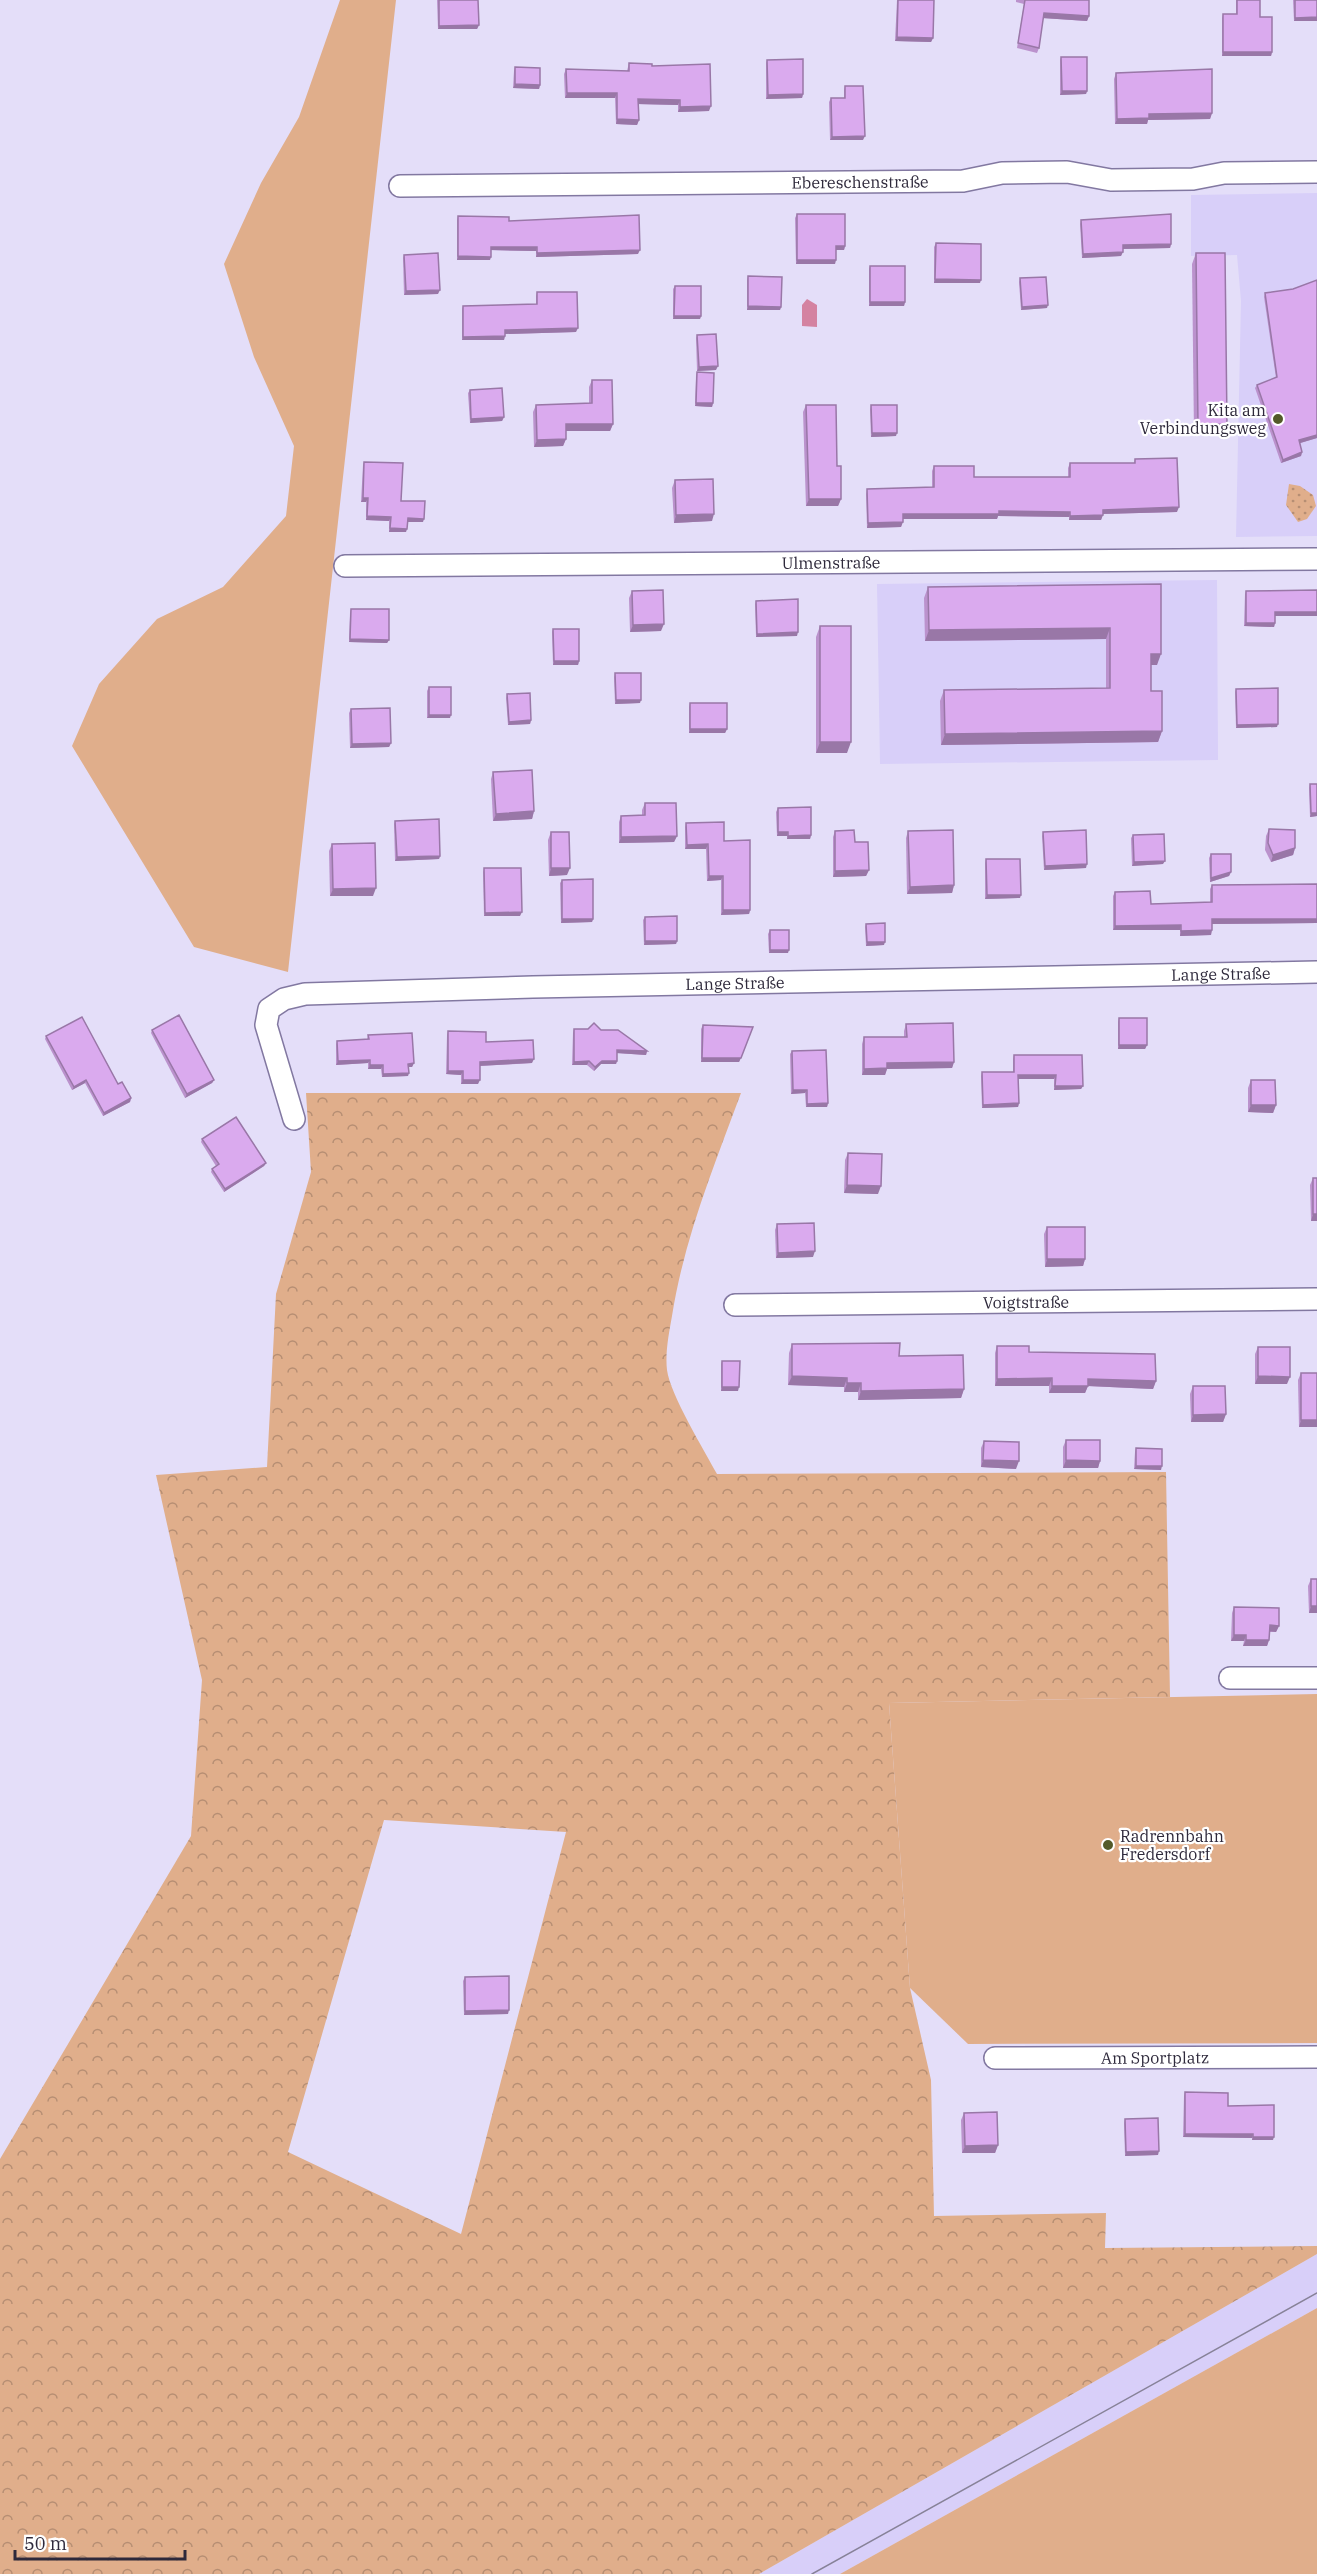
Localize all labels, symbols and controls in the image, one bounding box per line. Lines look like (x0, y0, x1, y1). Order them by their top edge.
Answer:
street label: Ebereschenstraße (791, 171, 929, 193)
place label: Kita am Verbindungsweg (1140, 400, 1266, 438)
marker: Kita am Verbindungsweg (1271, 412, 1285, 426)
street label: Ulmenstraße (782, 552, 880, 573)
street label: Lange Straße (1171, 963, 1271, 985)
street label: Lange Straße (685, 972, 785, 994)
street label: Voigtstraße (983, 1292, 1069, 1312)
place label: Radrennbahn Fredersdorf (1120, 1826, 1224, 1864)
marker: Radrennbahn Fredersdorf (1101, 1838, 1115, 1852)
street label: Am Sportplatz (1101, 2047, 1209, 2068)
scale bar (15, 2523, 184, 2561)
text: 50 m (24, 2532, 67, 2555)

